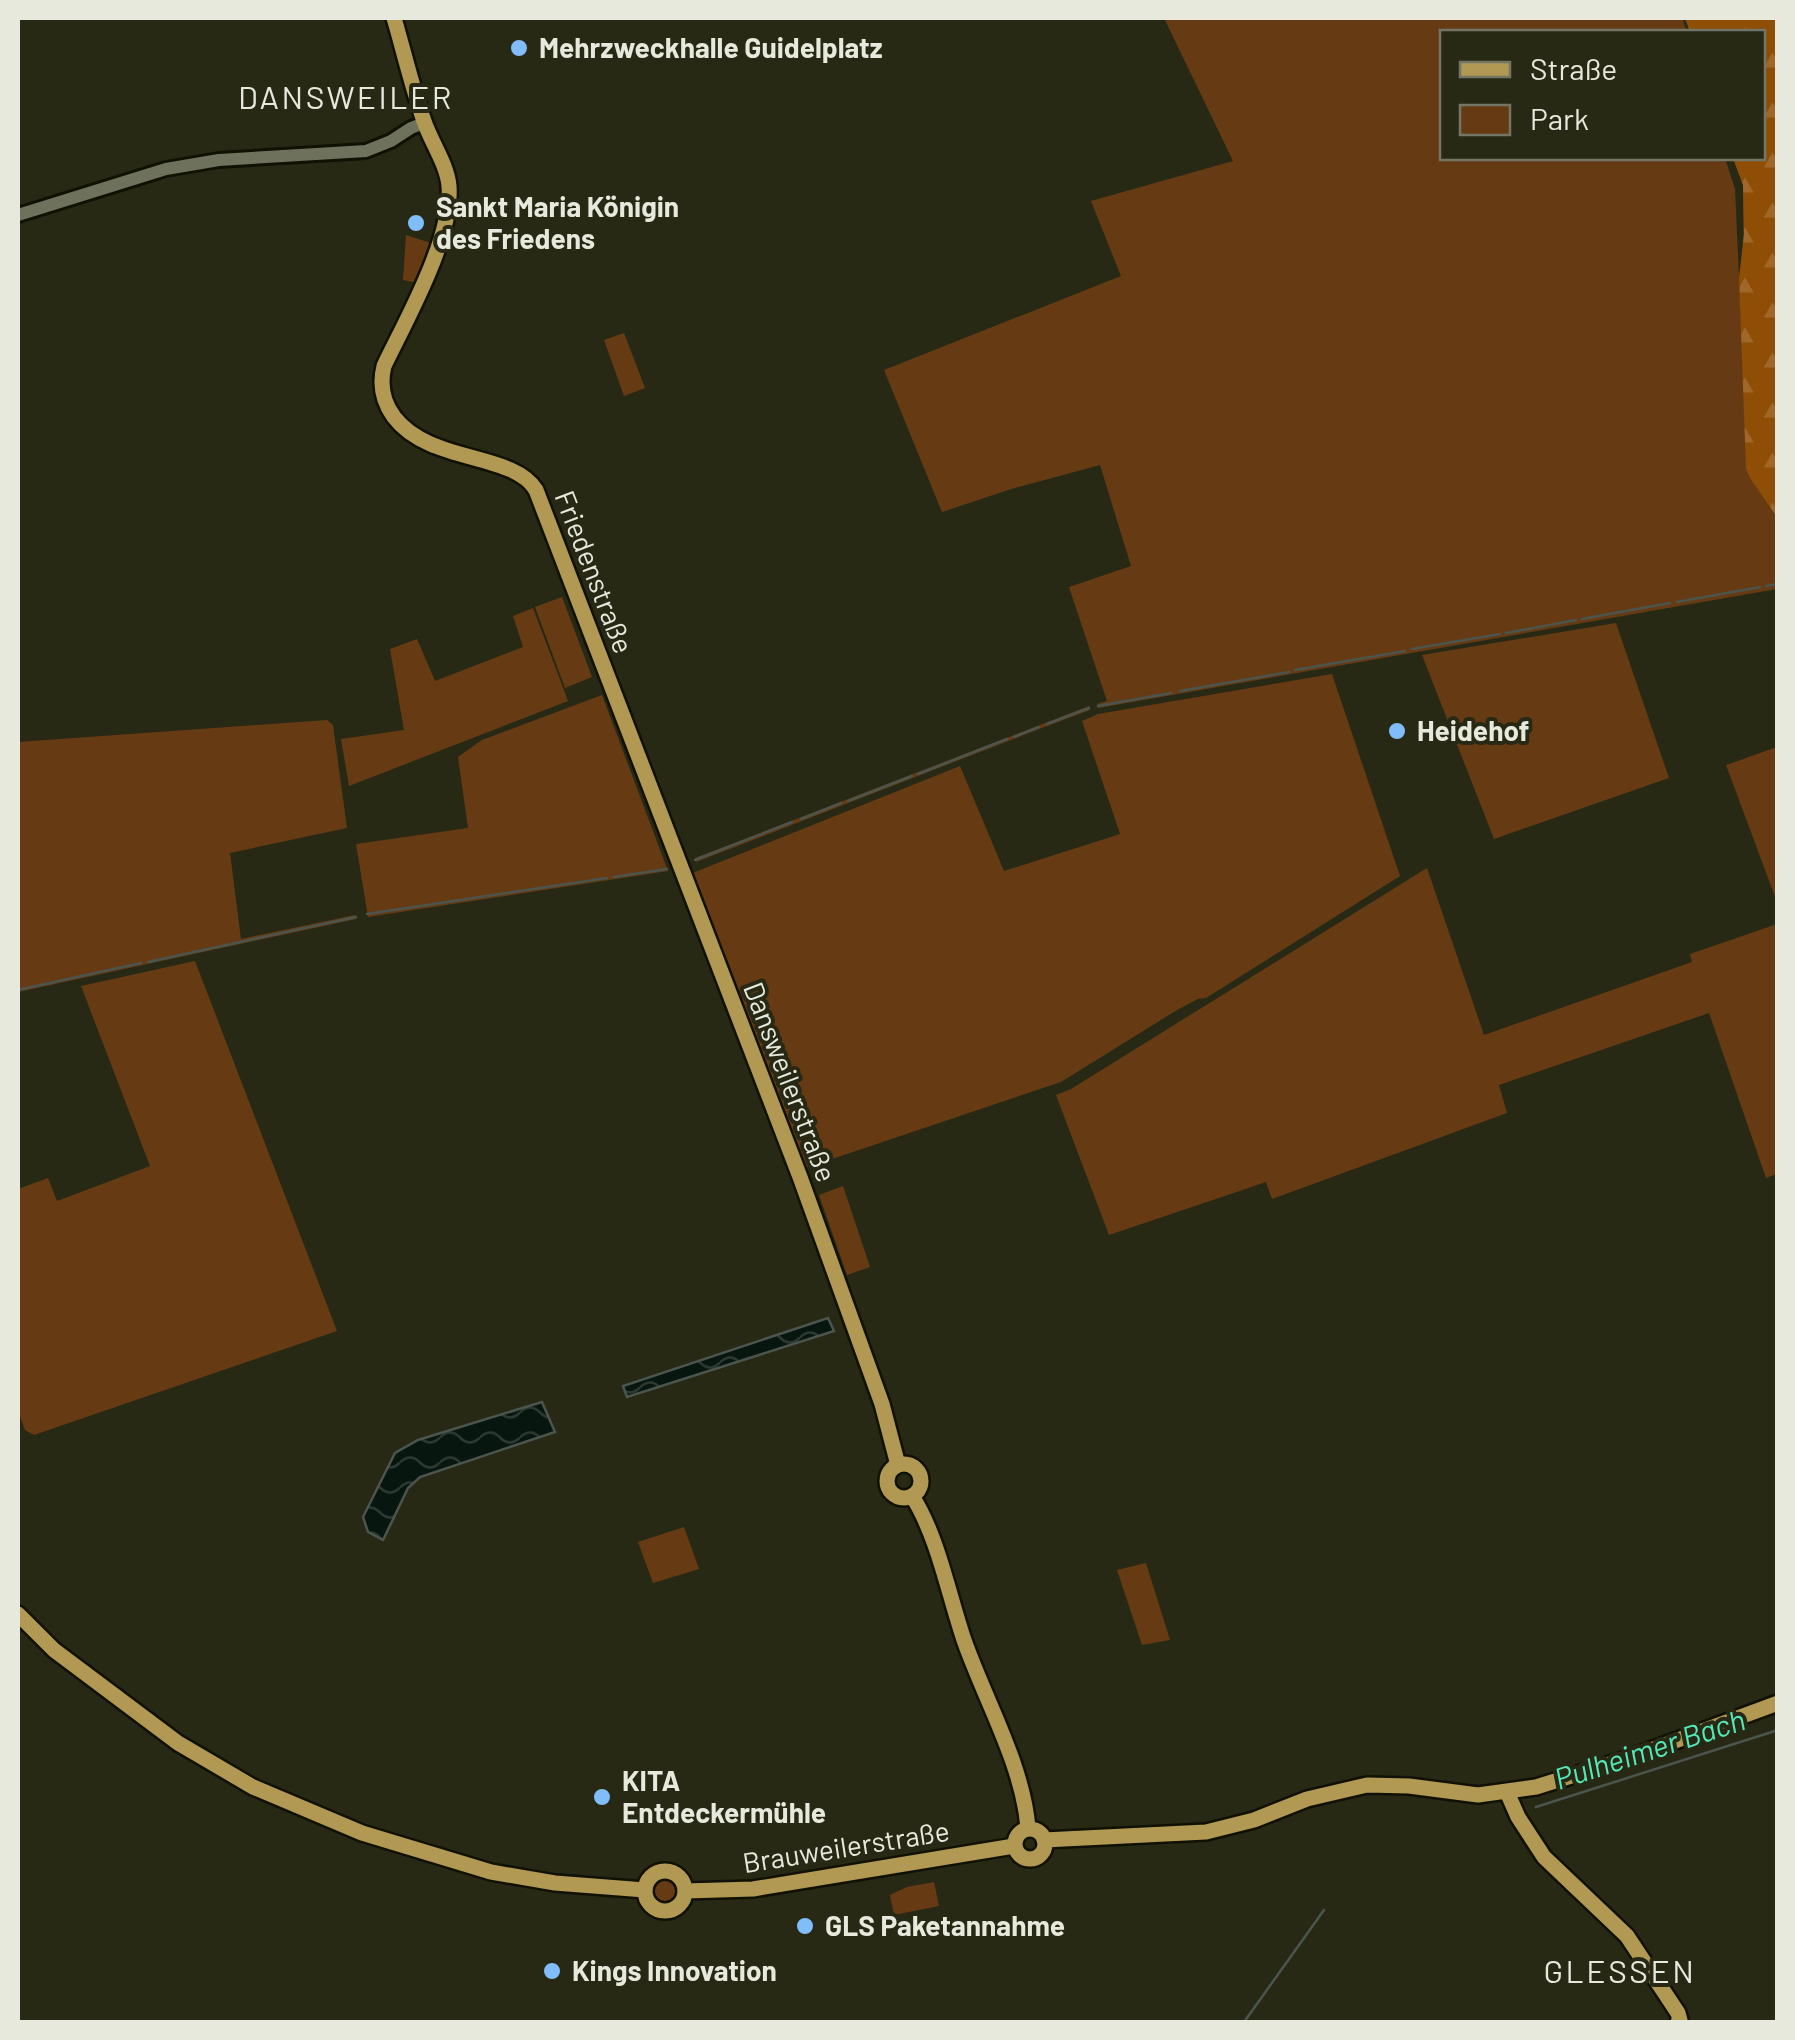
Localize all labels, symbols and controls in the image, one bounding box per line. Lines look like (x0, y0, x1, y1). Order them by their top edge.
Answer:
place label: Mehrzweckhalle Guidelplatz (539, 30, 883, 64)
legend (1440, 30, 1765, 160)
marker: Mehrzweckhalle Guidelplatz (508, 37, 530, 59)
text: Straße (1530, 50, 1617, 86)
district label: DANSWEILER (238, 77, 454, 115)
text: Park (1530, 100, 1589, 136)
place label: Sankt Maria Königin des Friedens (436, 189, 679, 255)
marker: Sankt Maria Königin des Friedens (405, 212, 427, 234)
street label: Friedenstraße (548, 485, 642, 658)
place label: Heidehof (1417, 713, 1529, 747)
marker: Heidehof (1386, 720, 1408, 742)
street label: Dansweilerstraße (737, 977, 845, 1186)
water label: Pulheimer Bach (1550, 1700, 1749, 1796)
place label: KITA Entdeckermühle (622, 1763, 826, 1829)
marker: KITA Entdeckermühle (591, 1786, 613, 1808)
street label: Brauweilerstraße (740, 1813, 952, 1879)
place label: GLS Paketannahme (825, 1908, 1065, 1942)
marker: GLS Paketannahme (794, 1915, 816, 1937)
district label: GLESSEN (1543, 1951, 1697, 1989)
place label: Kings Innovation (572, 1953, 777, 1987)
marker: Kings Innovation (541, 1960, 563, 1982)

